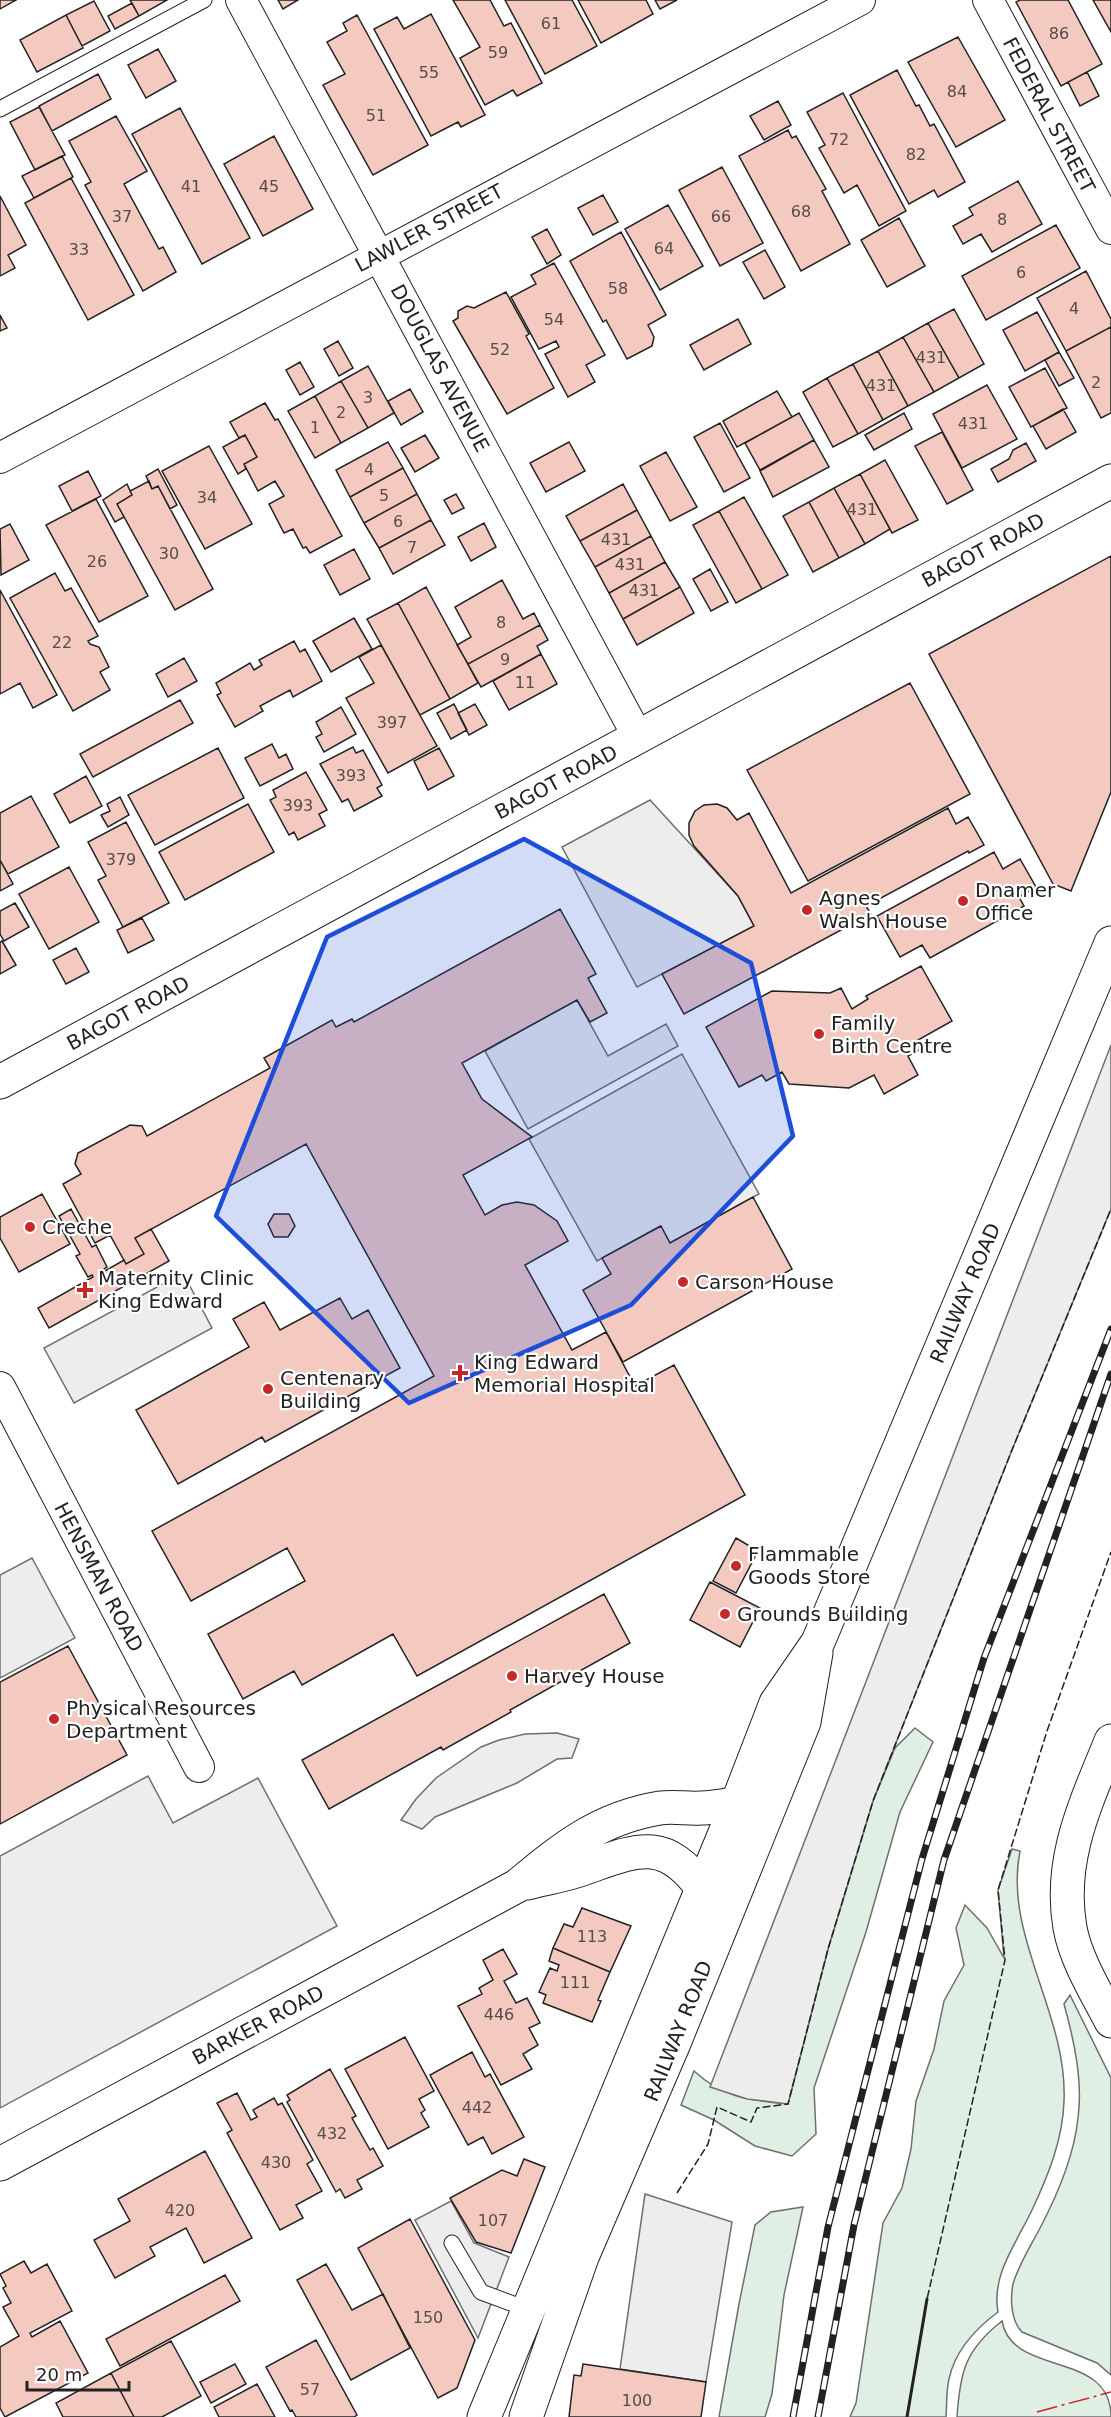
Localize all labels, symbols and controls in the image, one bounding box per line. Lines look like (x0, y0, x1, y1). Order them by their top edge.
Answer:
house number: 61 (541, 14, 561, 33)
house number: 86 (1049, 24, 1069, 43)
street label: FEDERAL STREET (998, 33, 1101, 198)
house number: 59 (488, 43, 508, 62)
house number: 55 (419, 63, 439, 82)
house number: 84 (947, 82, 967, 101)
house number: 51 (366, 106, 386, 125)
house number: 72 (829, 130, 849, 149)
house number: 82 (906, 145, 926, 164)
house number: 41 (181, 177, 201, 196)
house number: 45 (259, 177, 279, 196)
street label: LAWLER STREET (351, 178, 508, 277)
house number: 68 (791, 202, 811, 221)
house number: 37 (112, 207, 132, 226)
house number: 66 (711, 207, 731, 226)
house number: 8 (997, 210, 1007, 229)
house number: 64 (654, 239, 674, 258)
house number: 33 (69, 240, 89, 259)
house number: 6 (1016, 263, 1026, 282)
house number: 58 (608, 279, 628, 298)
street label: DOUGLAS AVENUE (386, 280, 494, 456)
house number: 4 (1069, 299, 1079, 318)
house number: 54 (544, 310, 564, 329)
house number: 52 (490, 340, 510, 359)
house number: 431 (916, 348, 946, 367)
house number: 2 (1091, 373, 1101, 392)
house number: 431 (866, 376, 896, 395)
house number: 3 (363, 388, 373, 407)
house number: 2 (336, 403, 346, 422)
house number: 431 (958, 414, 988, 433)
house number: 1 (310, 418, 320, 437)
house number: 4 (364, 460, 374, 479)
house number: 5 (379, 486, 389, 505)
house number: 34 (197, 488, 217, 507)
house number: 431 (847, 500, 877, 519)
street label: BAGOT ROAD (918, 508, 1048, 592)
house number: 6 (393, 512, 403, 531)
house number: 431 (601, 530, 631, 549)
house number: 7 (407, 538, 417, 557)
house number: 30 (159, 544, 179, 563)
house number: 26 (87, 552, 107, 571)
house number: 431 (615, 555, 645, 574)
house number: 431 (629, 581, 659, 600)
house number: 8 (496, 613, 506, 632)
house number: 22 (52, 633, 72, 652)
house number: 9 (500, 650, 510, 669)
house number: 11 (515, 673, 535, 692)
house number: 397 (377, 713, 407, 732)
street label: BAGOT ROAD (491, 740, 621, 824)
house number: 393 (336, 766, 366, 785)
house number: 393 (283, 796, 313, 815)
house number: 379 (106, 850, 136, 869)
place label: Dnamer Office (975, 878, 1056, 925)
place label: Agnes Walsh House (819, 886, 947, 933)
marker: Dnamer Office (956, 894, 970, 908)
marker: Agnes Walsh House (800, 903, 814, 917)
street label: BAGOT ROAD (63, 971, 193, 1055)
place label: Family Birth Centre (831, 1011, 952, 1058)
marker: Family Birth Centre (812, 1027, 826, 1041)
place label: Creche (42, 1215, 112, 1239)
street label: RAILWAY ROAD (925, 1219, 1005, 1367)
marker: Creche (23, 1220, 37, 1234)
place label: Maternity Clinic King Edward (98, 1266, 254, 1313)
place label: Carson House (695, 1270, 834, 1294)
marker: Carson House (676, 1275, 690, 1289)
marker: Maternity Clinic King Edward (76, 1281, 94, 1299)
place label: King Edward Memorial Hospital (474, 1350, 655, 1397)
marker: King Edward Memorial Hospital (451, 1364, 469, 1382)
place label: Centenary Building (280, 1366, 384, 1413)
marker: Centenary Building (261, 1382, 275, 1396)
street label: HENSMAN ROAD (49, 1498, 149, 1656)
place label: Flammable Goods Store (748, 1542, 870, 1589)
marker: Flammable Goods Store (729, 1559, 743, 1573)
place label: Grounds Building (737, 1602, 908, 1626)
marker: Grounds Building (718, 1607, 732, 1621)
place label: Harvey House (524, 1664, 665, 1688)
marker: Harvey House (505, 1669, 519, 1683)
place label: Physical Resources Department (66, 1696, 256, 1743)
marker: Physical Resources Department (47, 1712, 61, 1726)
house number: 113 (577, 1927, 607, 1946)
street label: RAILWAY ROAD (639, 1957, 717, 2105)
house number: 111 (560, 1973, 590, 1992)
street label: BARKER ROAD (188, 1980, 328, 2070)
house number: 446 (484, 2005, 514, 2024)
house number: 442 (462, 2098, 492, 2117)
house number: 432 (317, 2124, 347, 2143)
house number: 430 (261, 2153, 291, 2172)
house number: 420 (165, 2201, 195, 2220)
house number: 107 (478, 2211, 508, 2230)
house number: 150 (413, 2308, 443, 2327)
scale bar (27, 2354, 129, 2392)
text: 20 m (36, 2364, 82, 2385)
house number: 57 (300, 2380, 320, 2399)
house number: 100 (622, 2391, 652, 2410)

